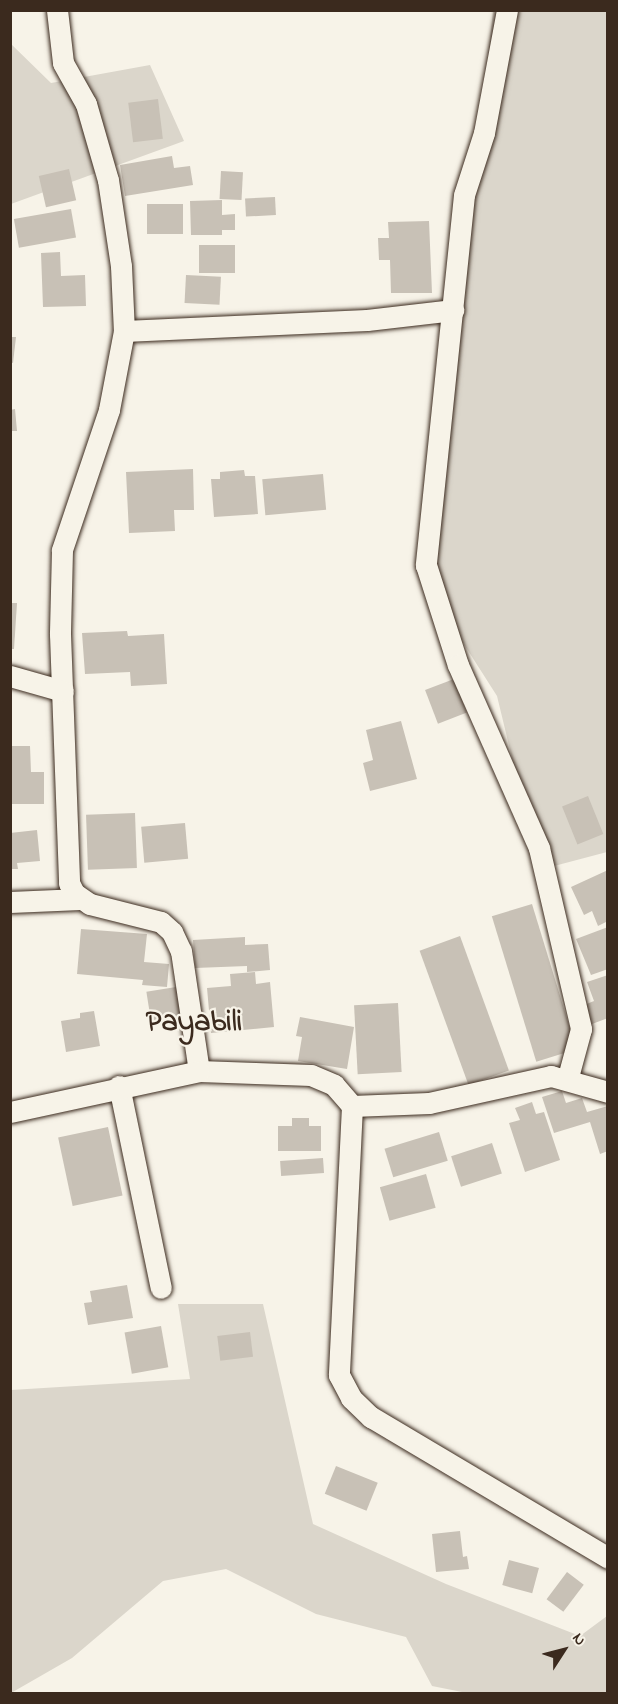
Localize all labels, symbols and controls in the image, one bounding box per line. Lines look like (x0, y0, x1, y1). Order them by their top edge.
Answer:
district label: Payabili (146, 1005, 242, 1041)
north arrow (534, 1620, 594, 1680)
text: N (566, 1628, 591, 1651)

